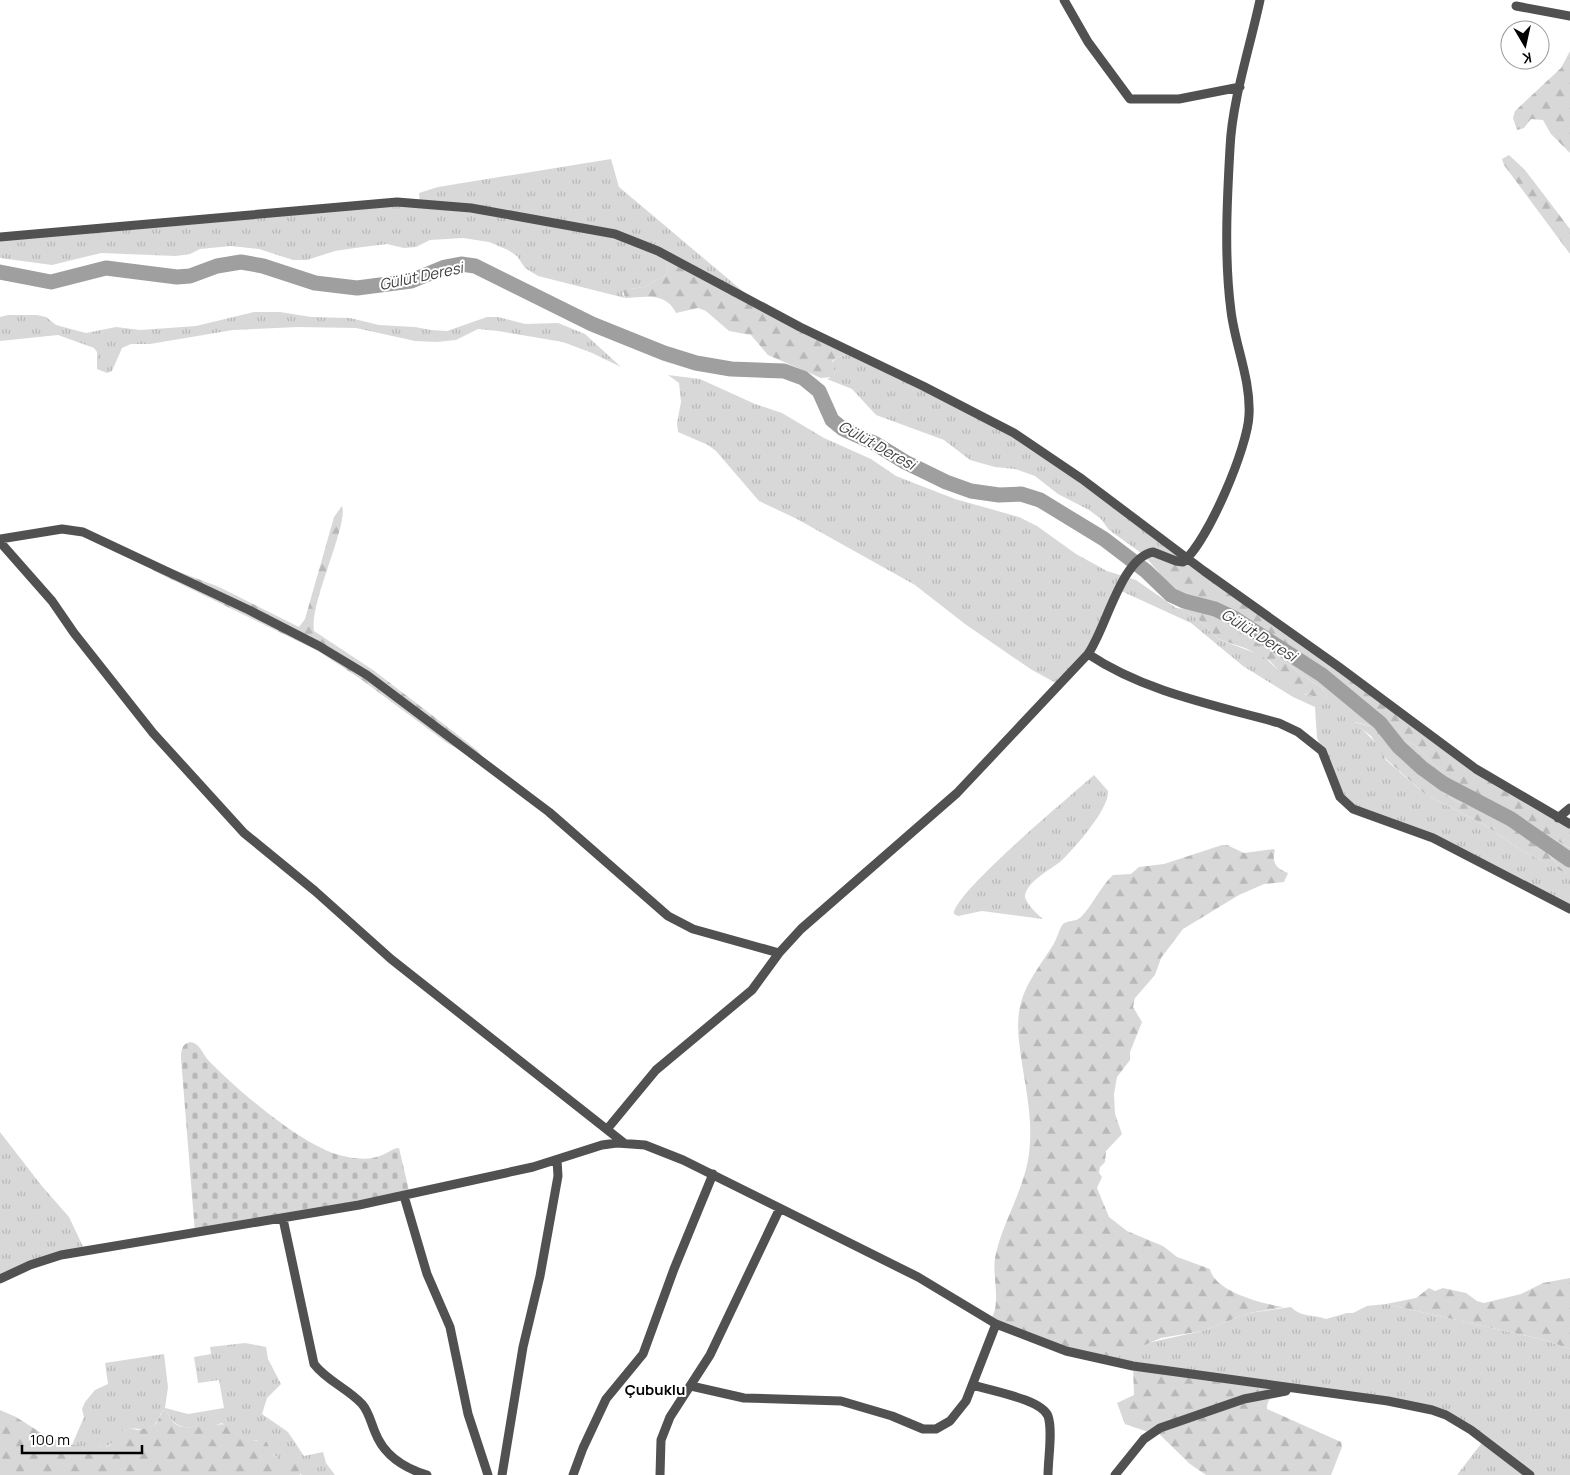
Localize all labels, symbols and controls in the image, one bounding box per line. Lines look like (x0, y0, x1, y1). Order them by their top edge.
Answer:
north arrow (1500, 20, 1550, 70)
text: K (1520, 48, 1533, 69)
water label: Gülüt Deresi (377, 256, 467, 295)
water label: Gülüt Deresi (835, 415, 922, 476)
water label: Gülüt Deresi (1217, 604, 1303, 668)
district label: Çubuklu (625, 1379, 685, 1400)
scale bar (22, 1422, 142, 1454)
text: 100 m (30, 1429, 70, 1450)

